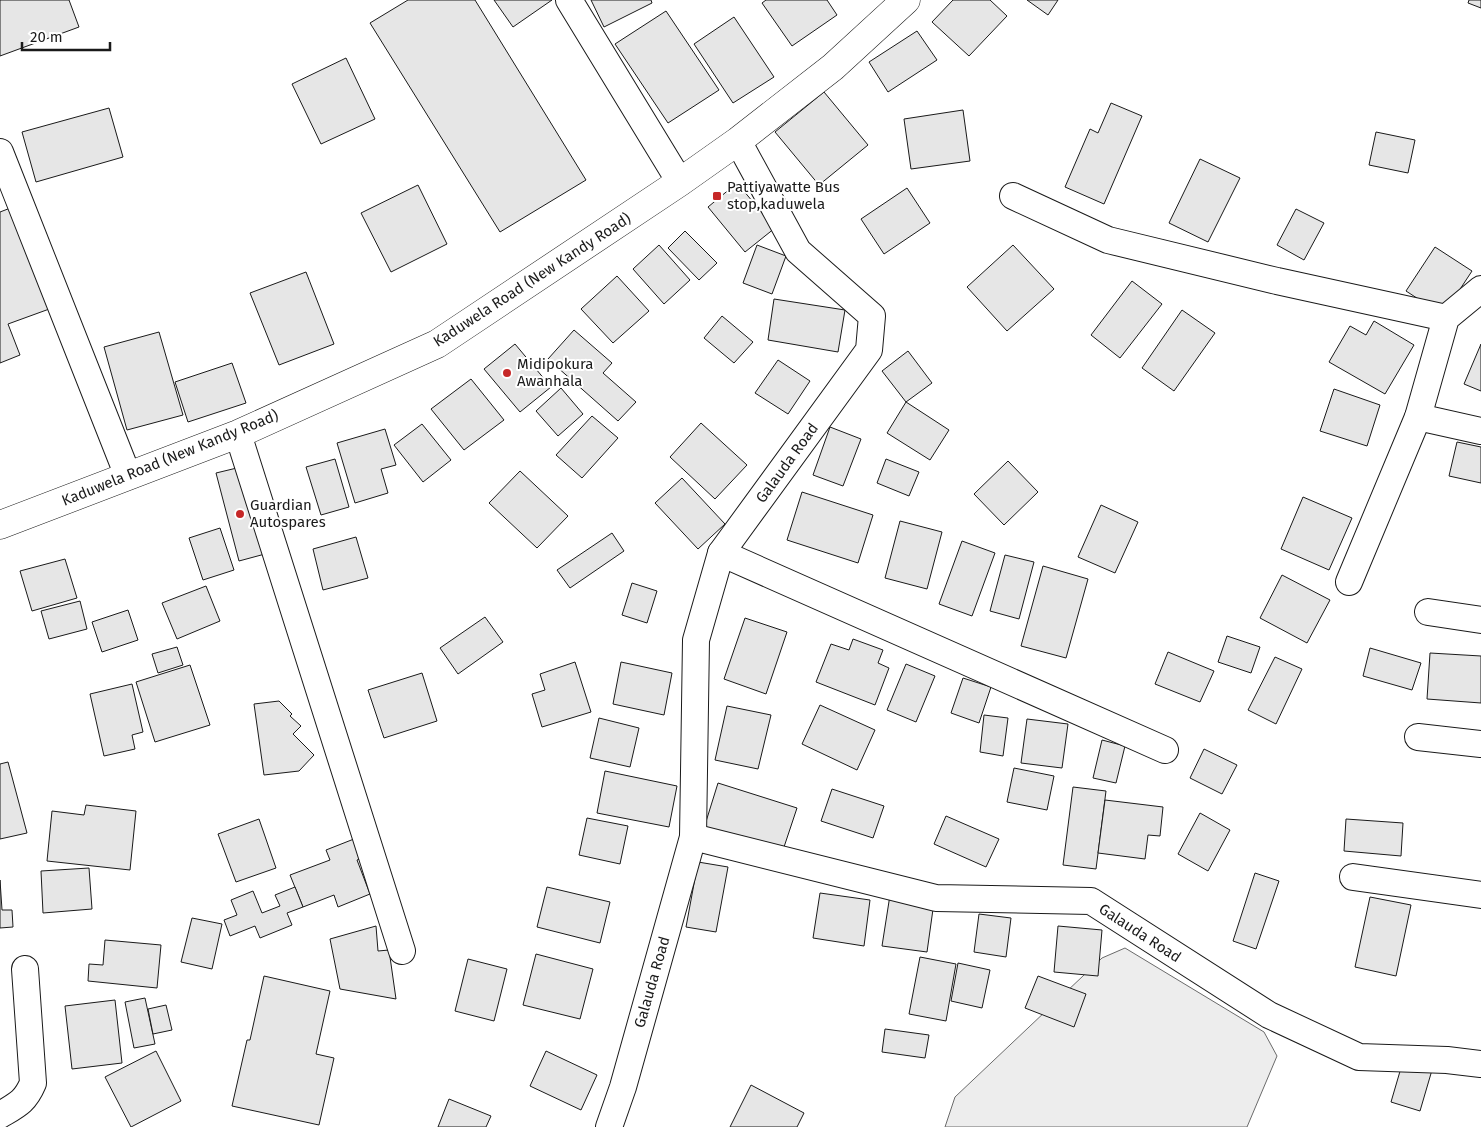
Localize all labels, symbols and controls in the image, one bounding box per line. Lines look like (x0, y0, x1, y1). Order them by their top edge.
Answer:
scale bar (22, 20, 110, 52)
text: 20 m (30, 28, 63, 46)
place label: Pattiyawatte Bus stop,kaduwela (727, 178, 840, 213)
marker: Pattiyawatte Bus stop,kaduwela (711, 190, 723, 202)
street label: Kaduwela Road (New Kandy Road) (430, 209, 634, 351)
place label: Midipokura Awanhala (517, 355, 594, 390)
marker: Midipokura Awanhala (501, 367, 513, 379)
street label: Kaduwela Road (New Kandy Road) (59, 406, 281, 510)
street label: Galauda Road (752, 420, 822, 506)
place label: Guardian Autospares (250, 496, 326, 531)
marker: Guardian Autospares (234, 508, 246, 520)
street label: Galauda Road (1096, 900, 1184, 966)
street label: Galauda Road (630, 934, 674, 1030)

